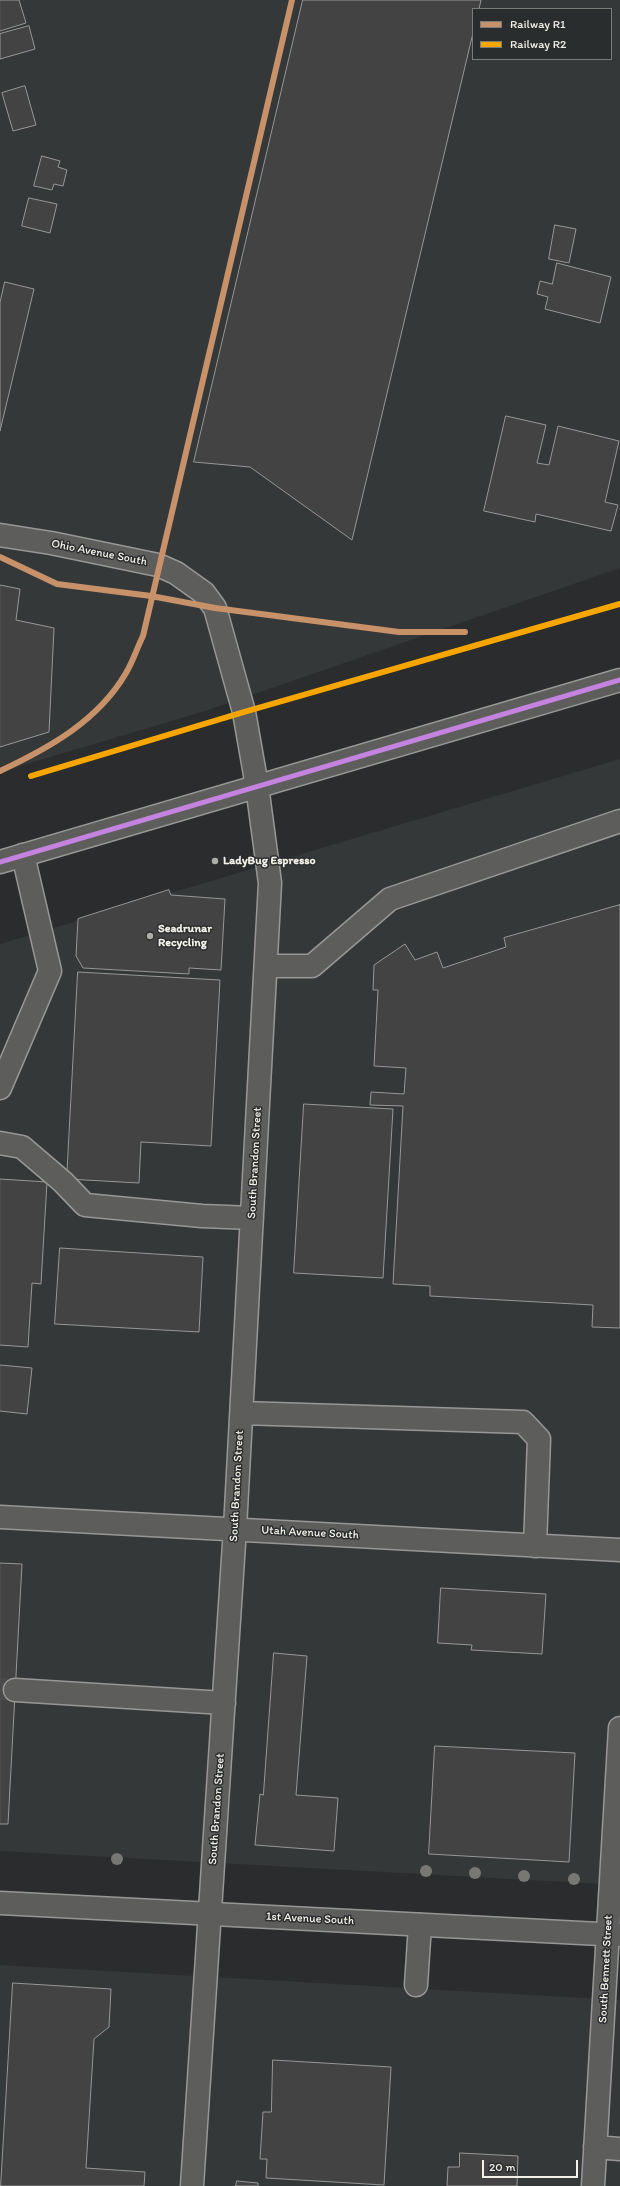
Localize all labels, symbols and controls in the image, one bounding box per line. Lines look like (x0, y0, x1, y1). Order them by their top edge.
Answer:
legend (472, 8, 612, 60)
text: Railway R1 (510, 17, 566, 31)
text: Railway R2 (510, 37, 566, 51)
street label: Ohio Avenue South (50, 537, 148, 569)
place label: LadyBug Espresso (223, 854, 316, 868)
marker: LadyBug Espresso (210, 856, 220, 866)
place label: Seadrunar Recycling (158, 922, 212, 950)
marker: Seadrunar Recycling (145, 931, 155, 941)
street label: South Brandon Street (245, 1107, 265, 1219)
street label: South Brandon Street (227, 1430, 247, 1542)
street label: Utah Avenue South (261, 1523, 359, 1543)
street label: South Brandon Street (206, 1753, 228, 1865)
street label: 1st Avenue South (265, 1909, 355, 1929)
street label: South Bennett Street (596, 1915, 616, 2023)
scale bar (484, 2152, 580, 2178)
text: 20 m (489, 2160, 516, 2174)

